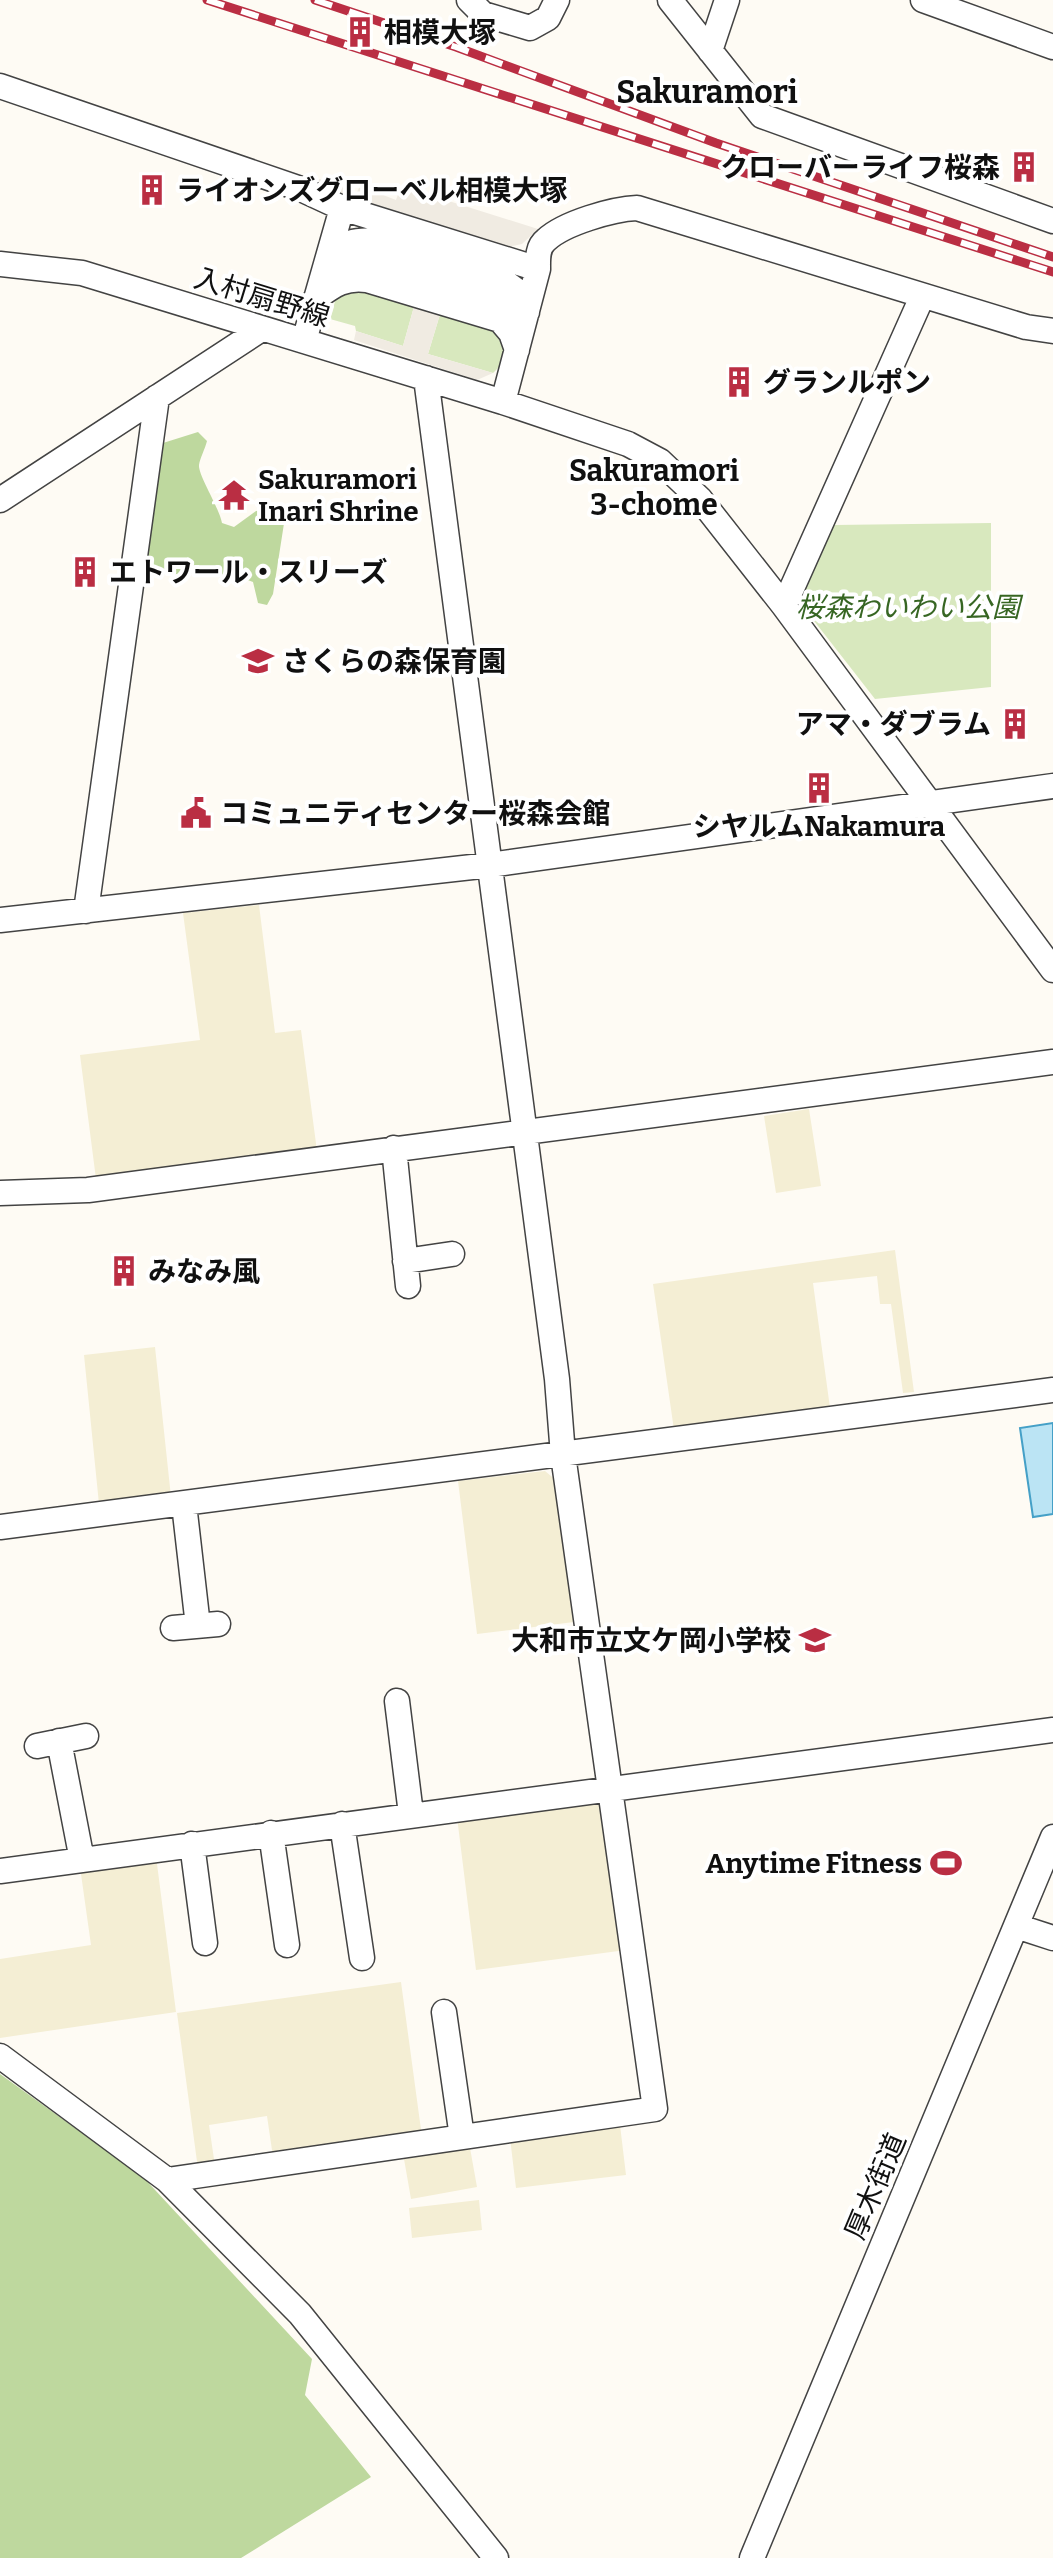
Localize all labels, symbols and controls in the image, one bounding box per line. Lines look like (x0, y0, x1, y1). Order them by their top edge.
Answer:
building icon: 相模大塚 (343, 15, 377, 49)
place label: 相模大塚 (384, 16, 496, 49)
district label: Sakuramori (616, 73, 798, 111)
building icon: クローバーライフ桜森 (1007, 150, 1041, 184)
place label: クローバーライフ桜森 (720, 151, 1000, 184)
building icon: ライオンズグローベル相模大塚 (135, 173, 169, 207)
place label: ライオンズグローベル相模大塚 (176, 174, 567, 207)
street label: 入村扇野線 (190, 261, 334, 334)
building icon: グランルポン (722, 365, 756, 399)
place label: グランルポン (763, 366, 931, 399)
district label: Sakuramori 3-chome (569, 453, 740, 523)
place label: Sakuramori Inari Shrine (258, 463, 419, 528)
temple icon: Sakuramori Inari Shrine (217, 478, 251, 512)
building icon: エトワール・スリーズ (68, 555, 102, 589)
place label: エトワール・スリーズ (109, 556, 388, 589)
park label: 桜森わいわい公園 (796, 591, 1024, 624)
school or university icon: さくらの森保育園 (241, 644, 275, 678)
place label: さくらの森保育園 (282, 645, 506, 678)
building icon: アマ・ダブラム (998, 707, 1032, 741)
place label: アマ・ダブラム (796, 708, 991, 741)
building icon: シヤルムNakamura (802, 771, 836, 805)
public building icon: コミュニティセンター桜森会館 (179, 796, 213, 830)
place label: コミュニティセンター桜森会館 (220, 797, 610, 830)
place label: シヤルムNakamura (693, 810, 946, 843)
building icon: みなみ風 (107, 1254, 141, 1288)
place label: みなみ風 (148, 1255, 260, 1288)
school or university icon: 大和市立文ケ岡小学校 (798, 1623, 832, 1657)
place label: 大和市立文ケ岡小学校 (511, 1624, 791, 1657)
sports icon: Anytime Fitness (929, 1846, 963, 1880)
place label: Anytime Fitness (706, 1847, 922, 1880)
street label: 厚木街道 (838, 2128, 913, 2244)

